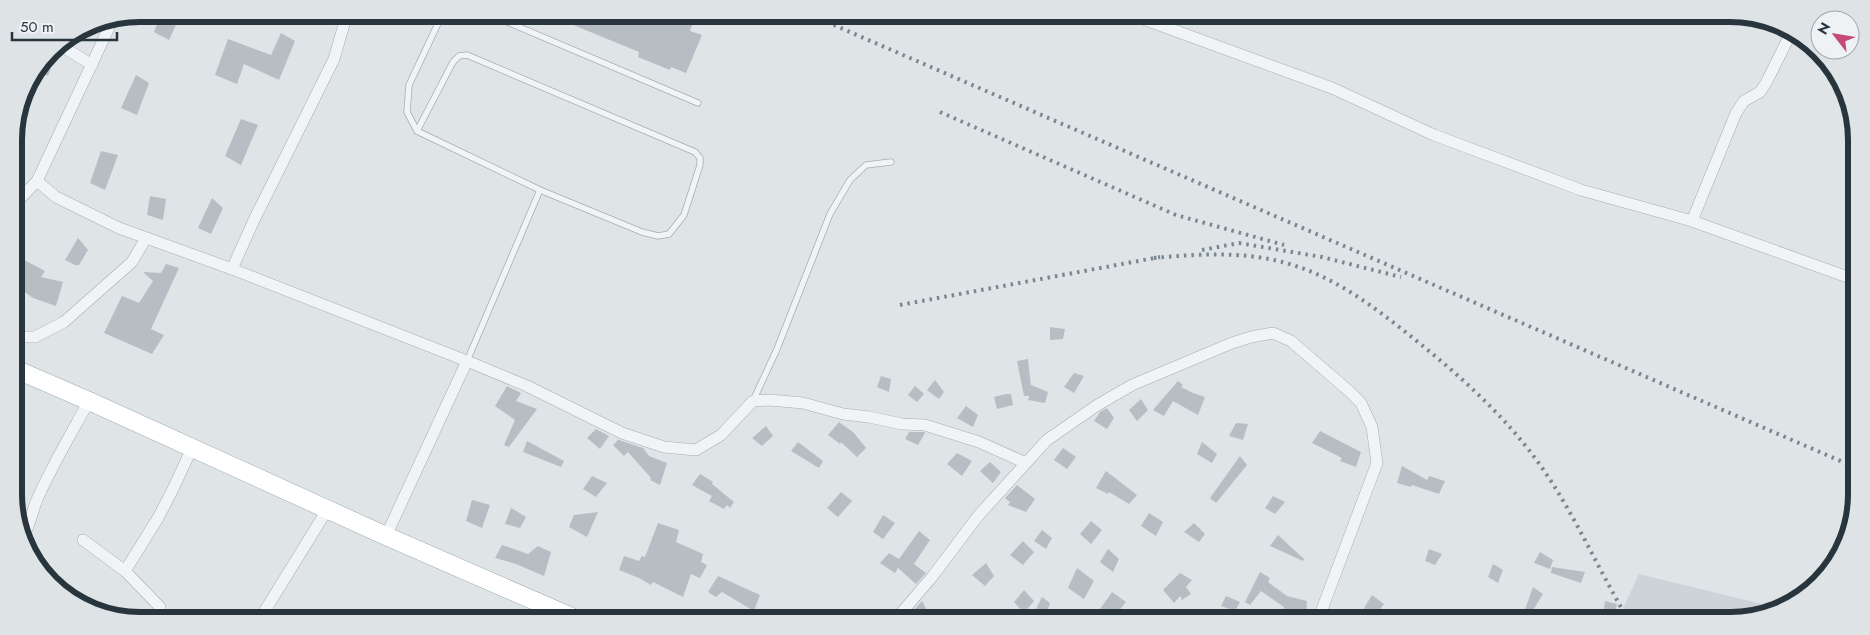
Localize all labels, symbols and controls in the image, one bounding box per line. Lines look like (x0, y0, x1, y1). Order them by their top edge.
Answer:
scale bar (12, 10, 118, 42)
north arrow (1810, 10, 1860, 60)
text: 50 m (20, 16, 54, 38)
text: N (1812, 18, 1835, 38)

